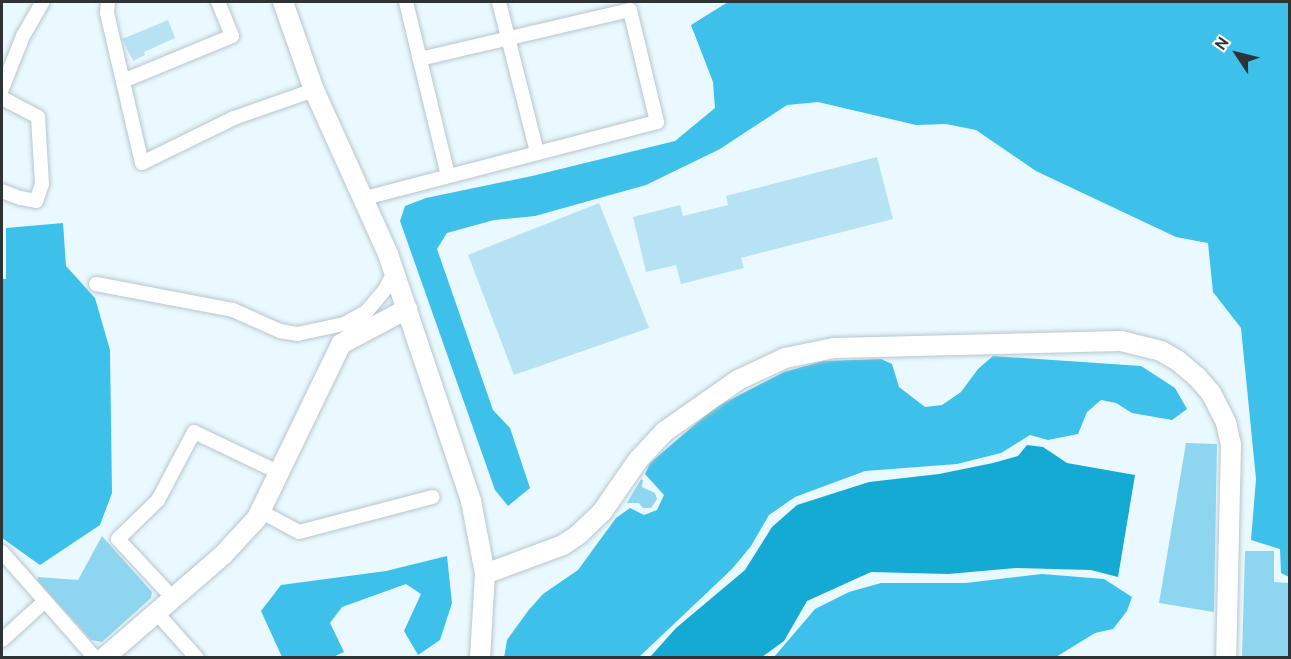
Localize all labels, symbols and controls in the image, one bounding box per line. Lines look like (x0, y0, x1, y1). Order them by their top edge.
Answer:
north arrow (1207, 24, 1267, 84)
text: N (1211, 33, 1233, 53)

